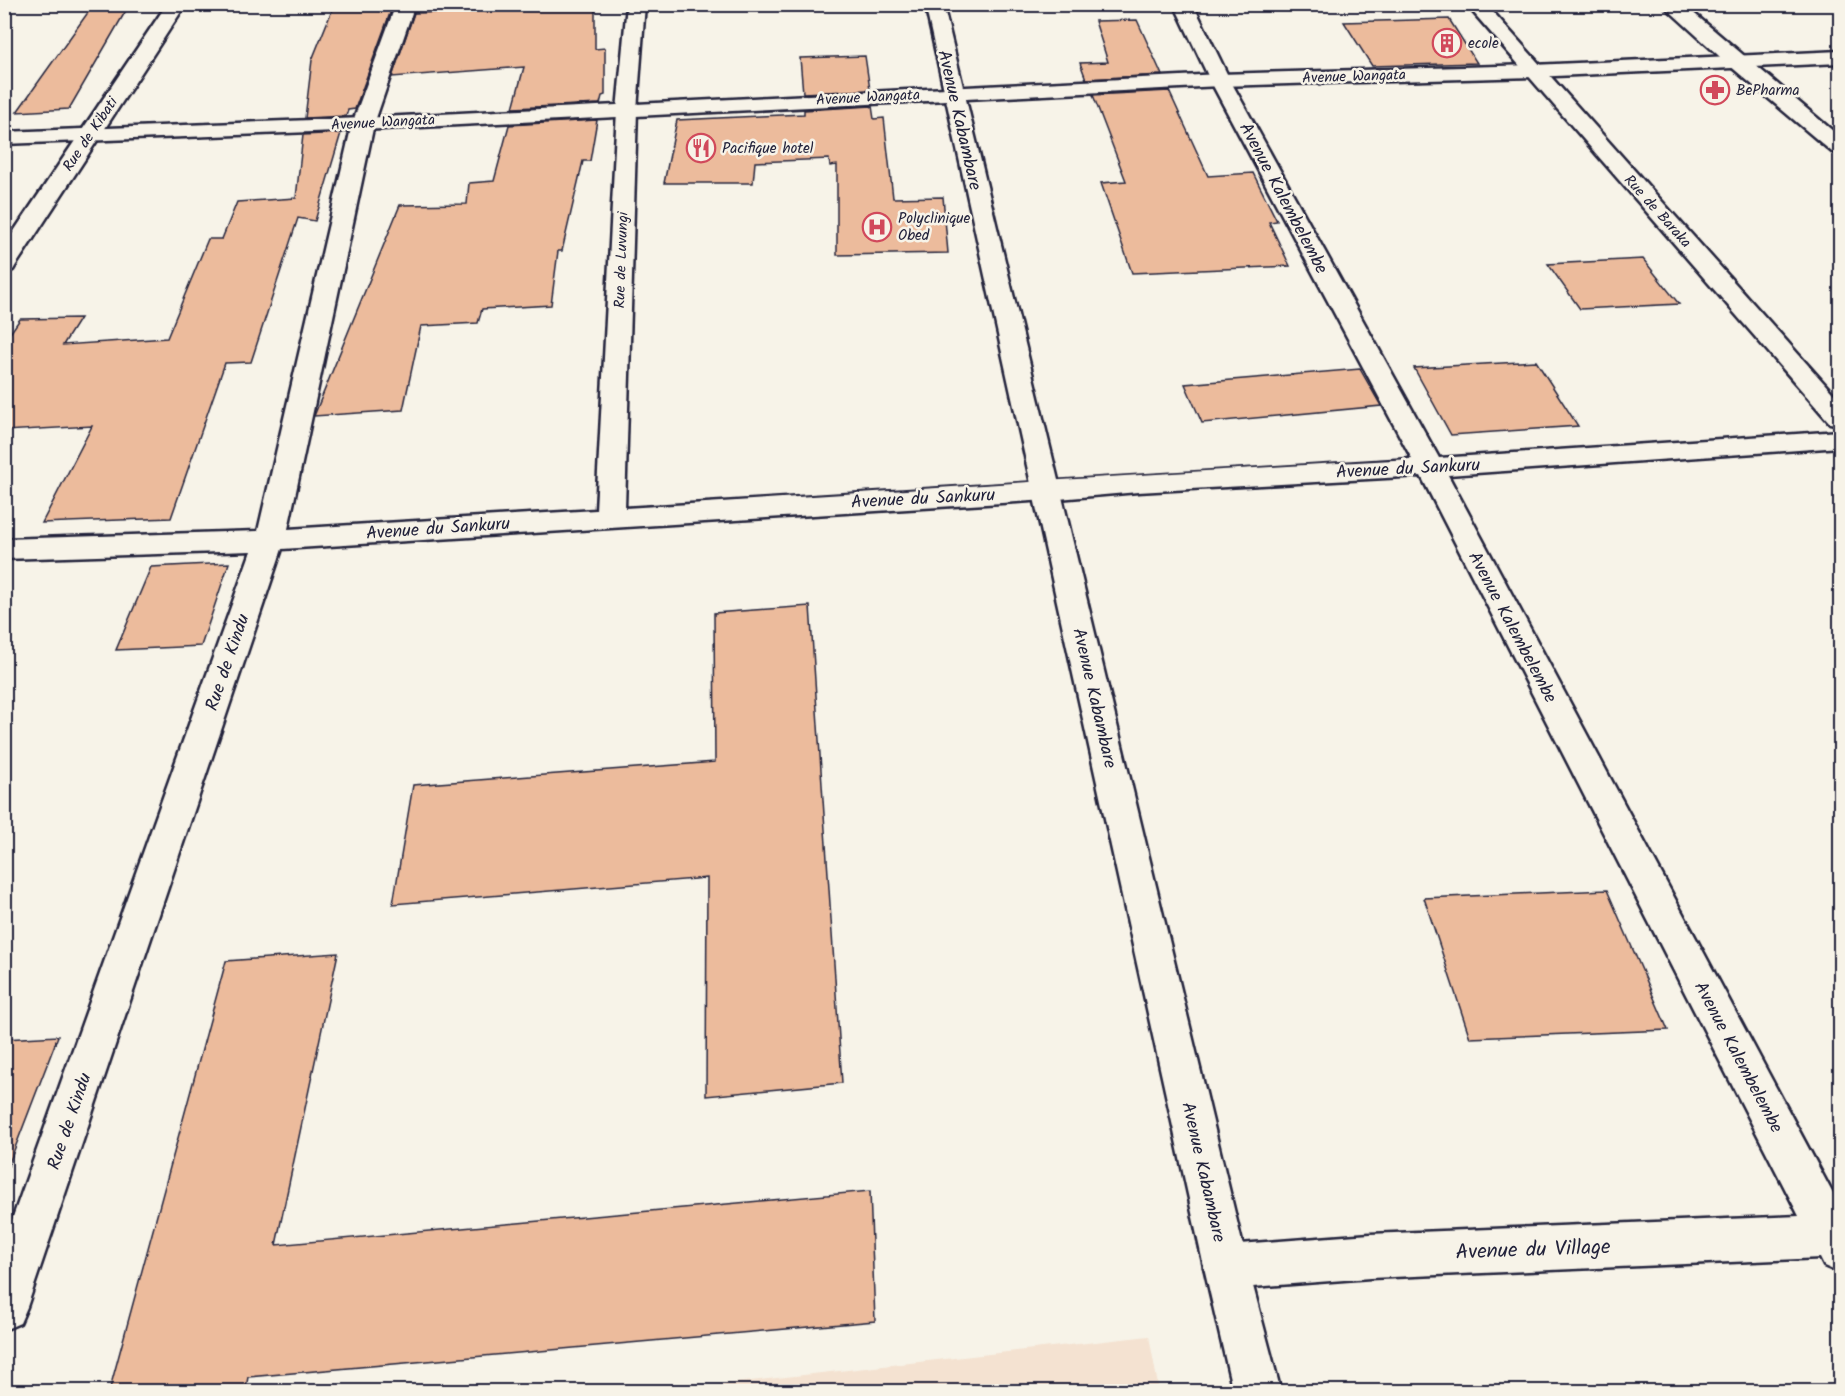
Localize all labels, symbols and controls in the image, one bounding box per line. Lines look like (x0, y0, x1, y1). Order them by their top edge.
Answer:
building icon: ecole (1431, 27, 1463, 59)
place label: ecole (1468, 32, 1499, 56)
street label: Avenue Kabambare (928, 47, 989, 193)
street label: Avenue Wangata (1302, 63, 1406, 91)
pharmacy icon: BePharma (1699, 74, 1731, 106)
place label: BePharma (1736, 79, 1799, 103)
street label: Avenue Wangata (816, 83, 921, 113)
street label: Rue de Kibati (57, 91, 126, 177)
street label: Avenue Wangata (331, 108, 436, 138)
street label: Avenue Kalembelembe (1230, 118, 1335, 280)
restaurant icon: Pacifique hotel (685, 132, 717, 164)
place label: Pacifique hotel (722, 137, 814, 161)
street label: Rue de Baraka (1618, 170, 1697, 254)
place label: Polyclinique Obed (898, 207, 970, 248)
street label: Rue de Luvungi (608, 210, 636, 309)
hospital icon: Polyclinique Obed (861, 211, 893, 243)
street label: Avenue du Sankuru (1335, 451, 1481, 488)
street label: Avenue du Sankuru (850, 481, 996, 518)
street label: Avenue du Sankuru (365, 510, 511, 549)
street label: Avenue Kalembelembe (1459, 547, 1564, 709)
street label: Rue de Kindu (198, 610, 259, 715)
street label: Avenue Kabambare (1063, 625, 1124, 771)
street label: Avenue Kalembelembe (1685, 977, 1790, 1139)
street label: Rue de Kindu (40, 1069, 101, 1174)
street label: Avenue Kabambare (1172, 1099, 1233, 1245)
street label: Avenue du Village (1455, 1231, 1612, 1270)

